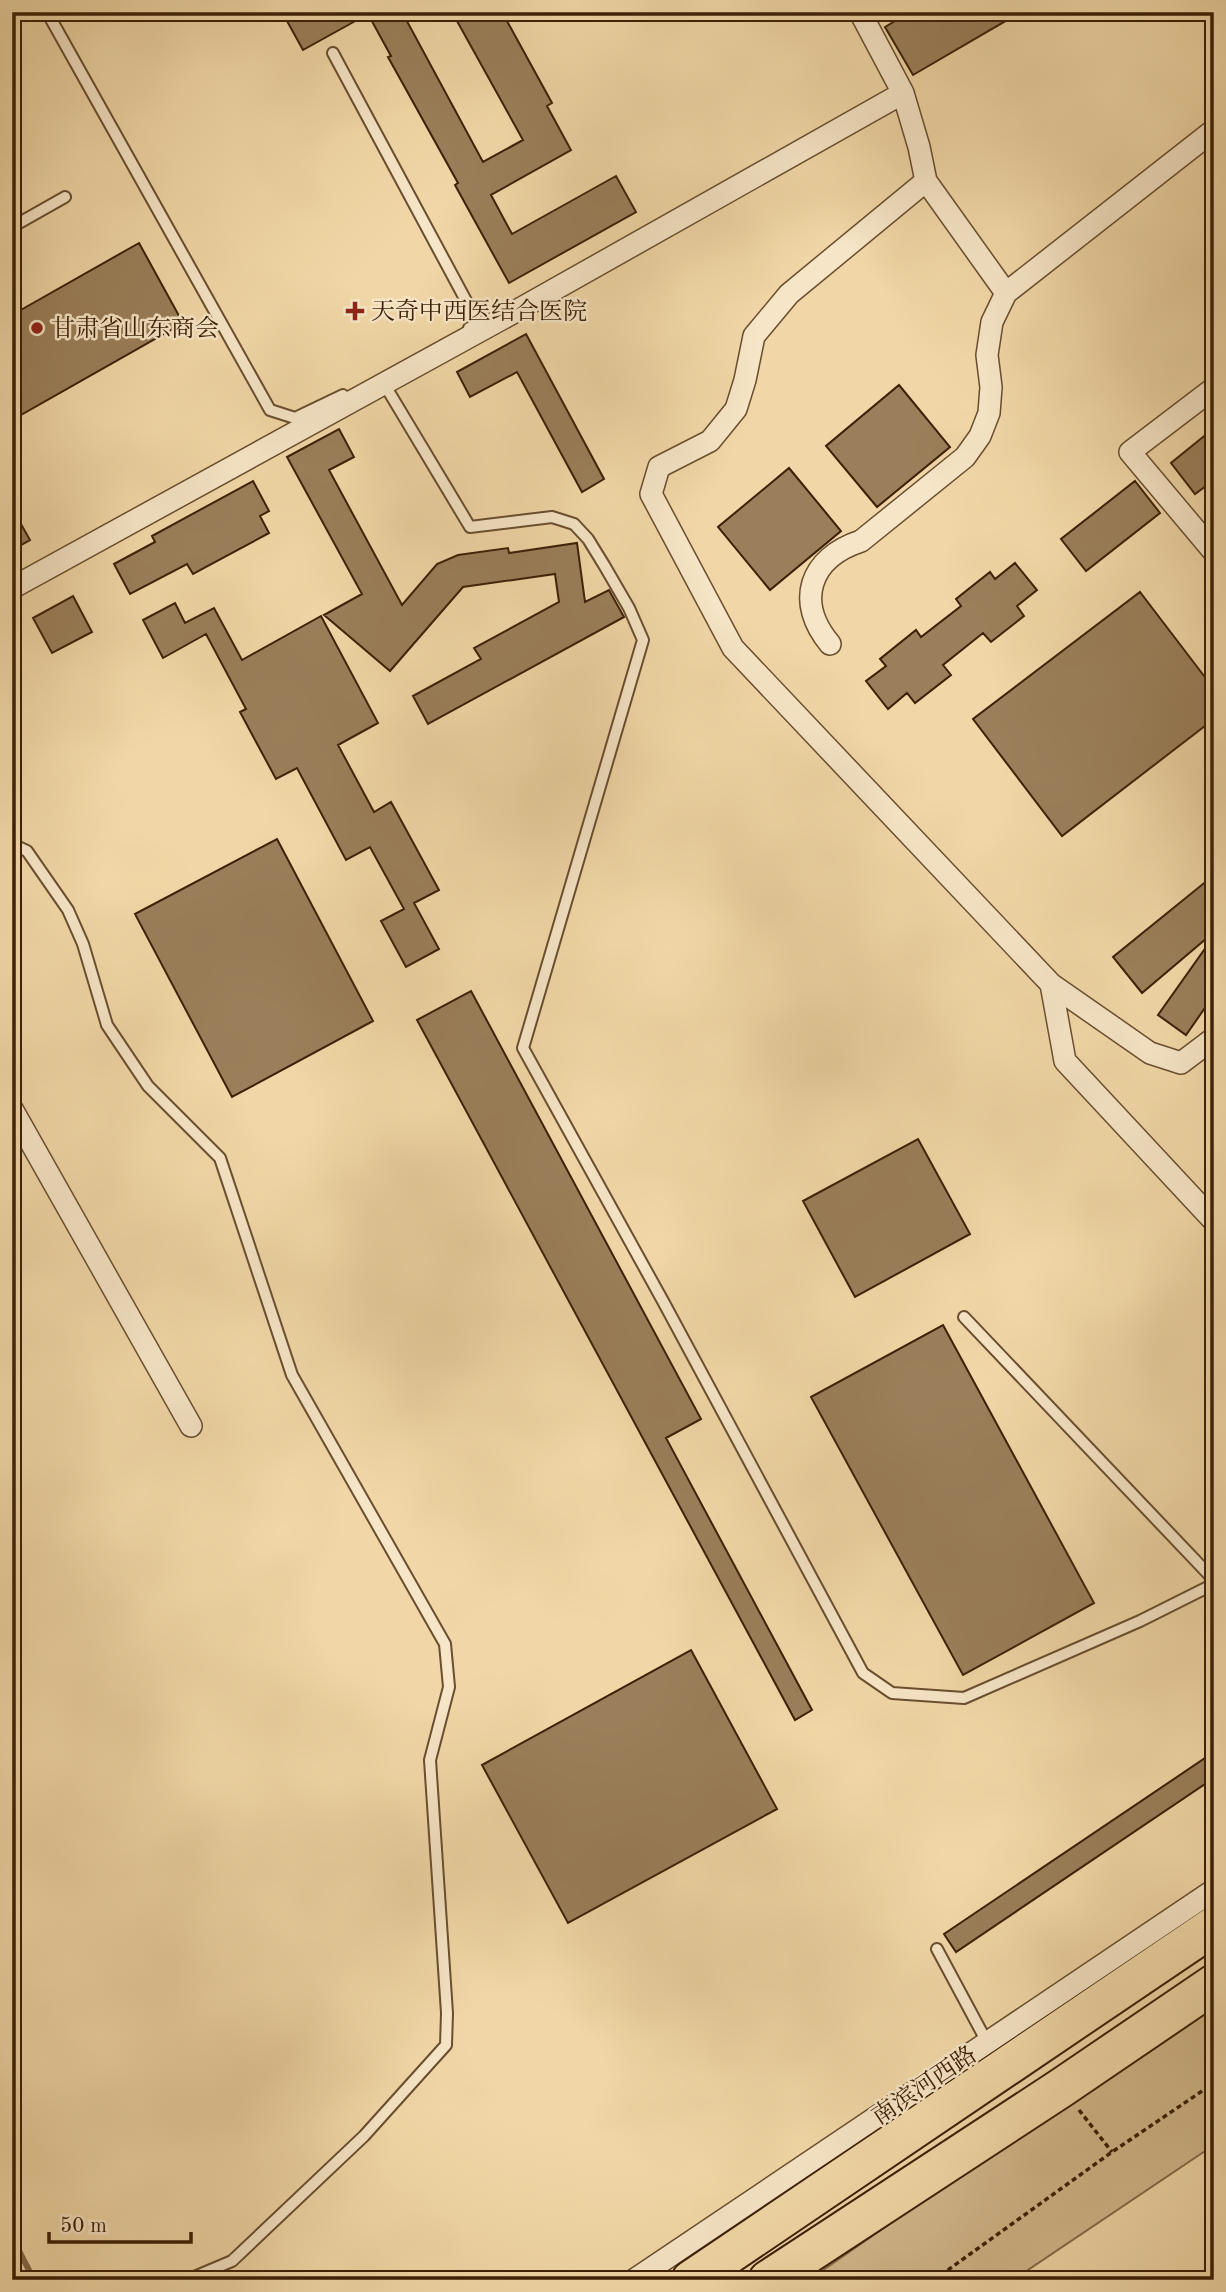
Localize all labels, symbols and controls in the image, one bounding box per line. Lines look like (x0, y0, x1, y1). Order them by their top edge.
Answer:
place label: 天奇中西医结合医院 (371, 298, 587, 325)
marker: 天奇中西医结合医院 (345, 301, 365, 321)
place label: 甘肃省山东商会 (51, 315, 219, 342)
marker: 甘肃省山东商会 (29, 320, 45, 336)
street label: 南滨河西路 (867, 2041, 982, 2130)
scale bar (49, 2201, 191, 2245)
text: 50 m (60, 2216, 107, 2237)

